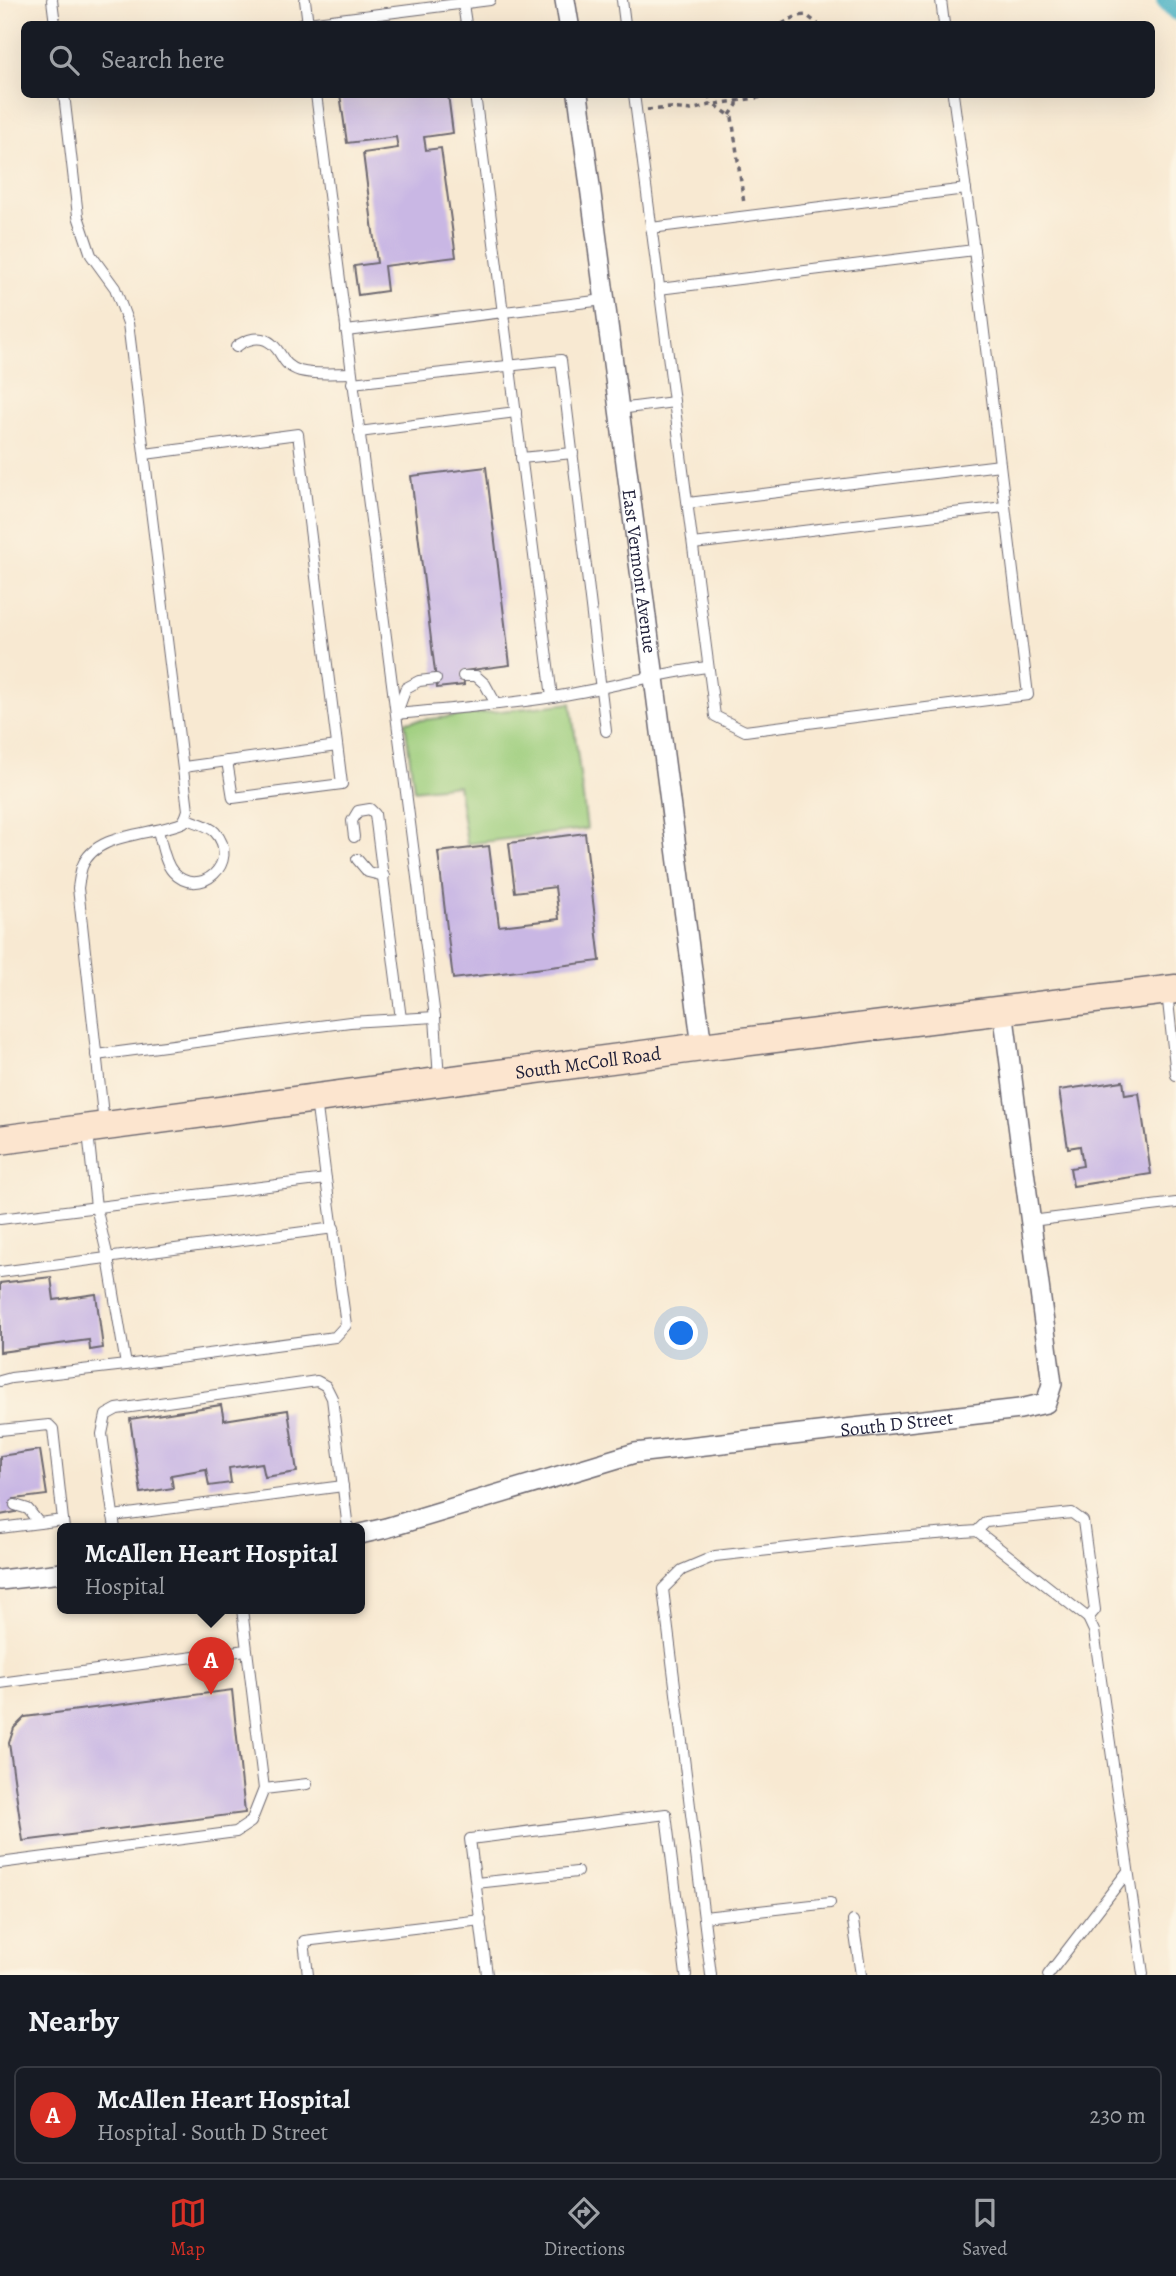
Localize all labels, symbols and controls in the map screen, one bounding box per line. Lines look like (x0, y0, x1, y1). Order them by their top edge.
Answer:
search box (21, 21, 1155, 98)
icon: search (45, 41, 83, 79)
text: Search here (101, 42, 225, 77)
street label: East Vermont Avenue (615, 487, 663, 655)
street label: South McColl Road (513, 1040, 663, 1086)
your location (664, 1316, 698, 1350)
street label: South D Street (839, 1405, 955, 1443)
popup (57, 1523, 365, 1614)
text: McAllen Heart Hospital (84, 1536, 338, 1571)
text: Hospital (84, 1571, 165, 1602)
pin: A (188, 1637, 234, 1695)
text: Nearby (28, 2001, 119, 2041)
text: McAllen Heart Hospital (97, 2082, 350, 2117)
text: A (46, 2100, 60, 2131)
text: 230 m (1090, 2100, 1146, 2131)
text: Hospital · South D Street (97, 2117, 328, 2148)
tab: Map (169, 2194, 207, 2262)
tab: Directions (544, 2194, 625, 2262)
tab: Saved (962, 2194, 1007, 2262)

